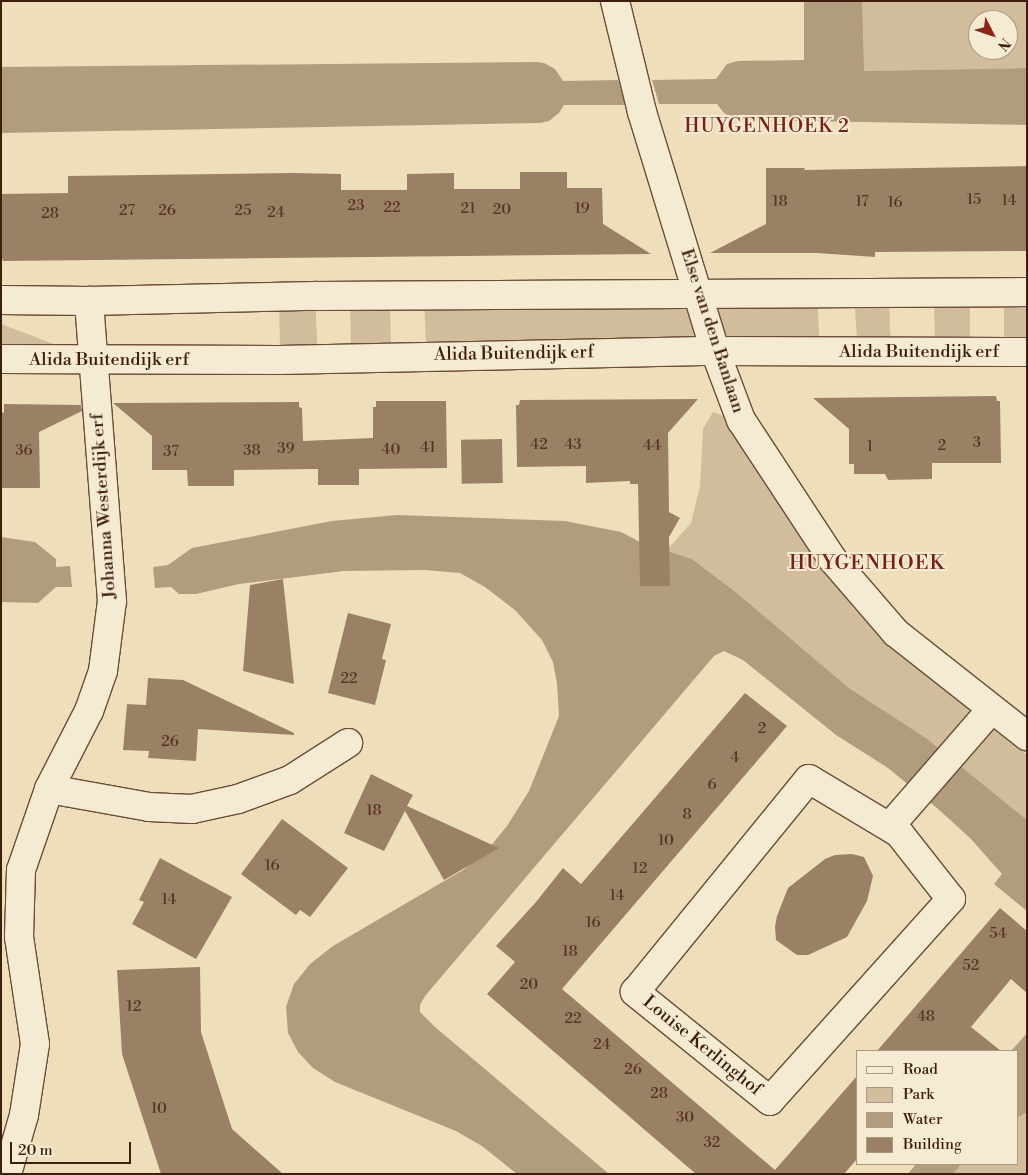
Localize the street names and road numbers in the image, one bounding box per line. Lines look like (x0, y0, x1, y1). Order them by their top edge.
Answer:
street label: Else van den Banlaan (675, 246, 749, 416)
street label: Alida Buitendijk erf (839, 341, 999, 363)
street label: Alida Buitendijk erf (434, 342, 594, 366)
street label: Alida Buitendijk erf (29, 349, 189, 371)
street label: Johanna Westerdijk erf (87, 413, 121, 599)
street label: Louise Kerlinghof (638, 991, 766, 1101)

